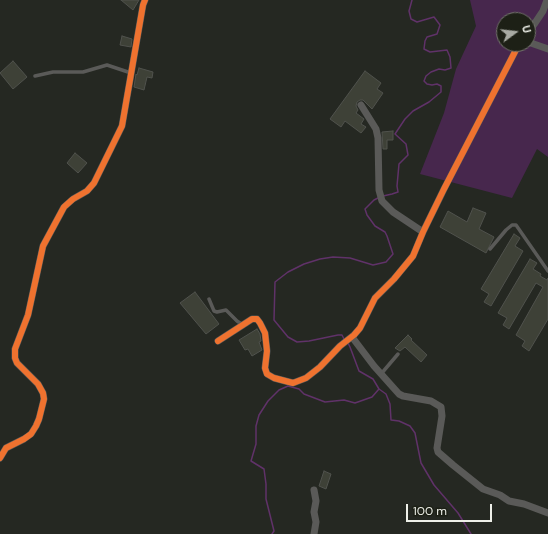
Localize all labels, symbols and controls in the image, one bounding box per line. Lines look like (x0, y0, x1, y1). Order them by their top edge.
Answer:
north arrow (496, 12, 536, 52)
text: U (519, 24, 534, 35)
scale bar (408, 496, 494, 522)
text: 100 m (413, 503, 447, 519)

